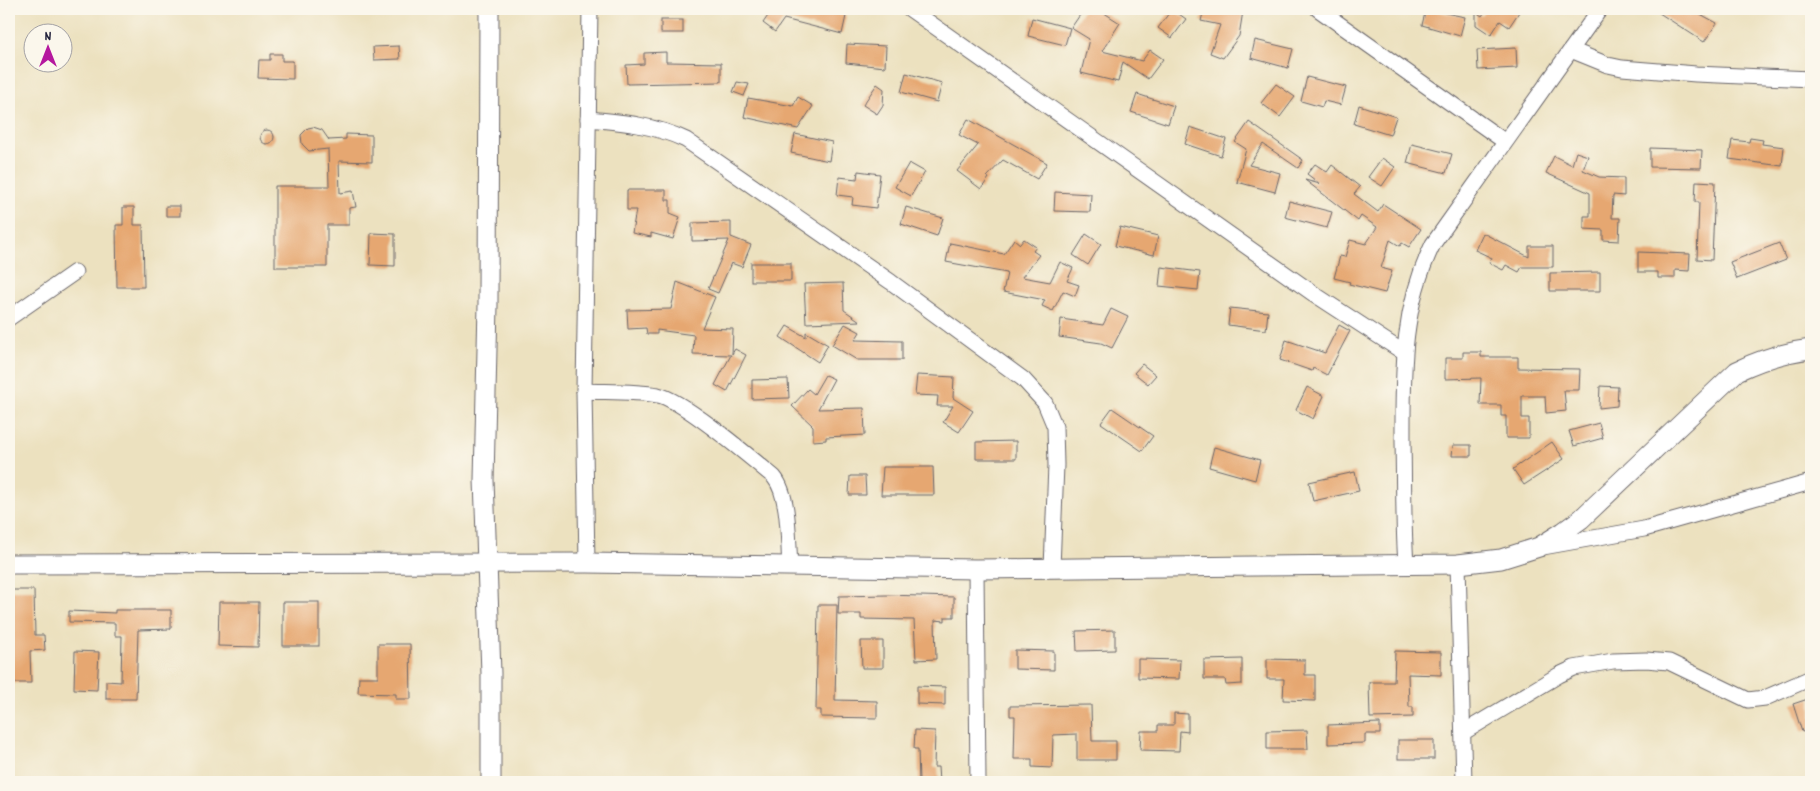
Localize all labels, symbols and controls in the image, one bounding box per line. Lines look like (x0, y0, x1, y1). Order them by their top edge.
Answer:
north arrow (22, 22, 72, 72)
text: N (45, 27, 52, 47)

